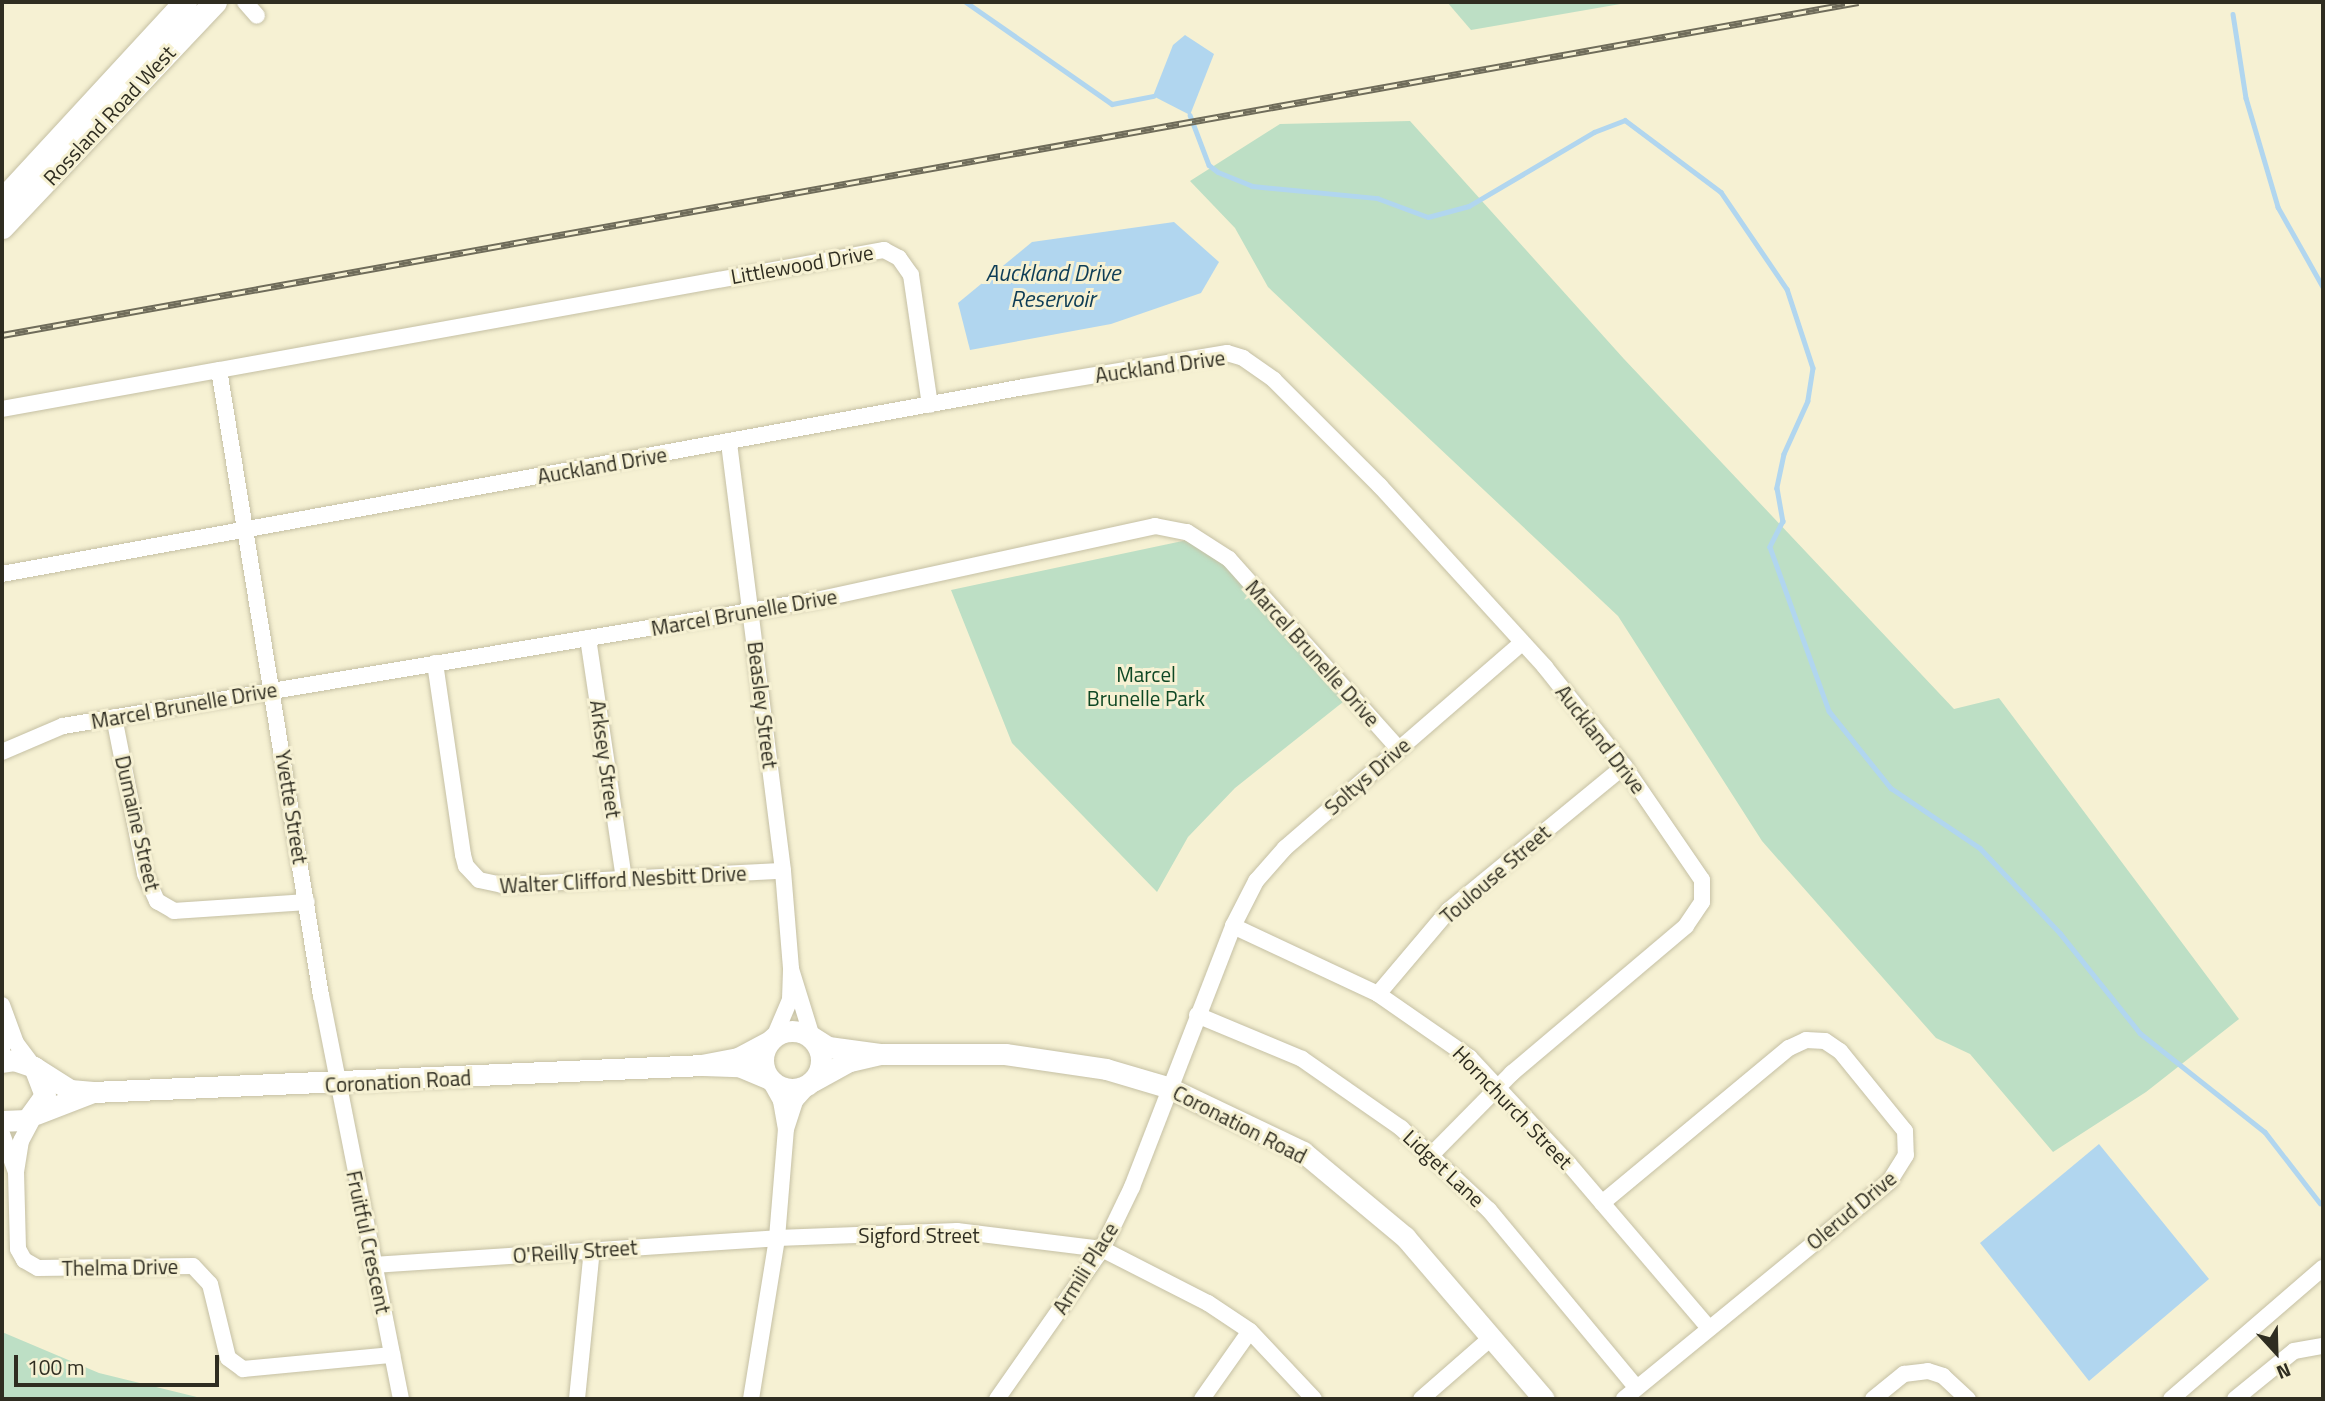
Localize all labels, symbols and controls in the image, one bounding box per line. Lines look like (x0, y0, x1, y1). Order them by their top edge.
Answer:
street label: Rossland Road West (38, 40, 180, 190)
street label: Littlewood Drive (729, 239, 875, 289)
water label: Auckland Drive Reservoir (986, 259, 1120, 313)
street label: Auckland Drive (1093, 344, 1227, 388)
street label: Auckland Drive (535, 441, 669, 489)
street label: Marcel Brunelle Drive (1241, 575, 1385, 731)
street label: Marcel Brunelle Drive (649, 583, 839, 641)
street label: Beasley Street (743, 640, 783, 770)
park label: Marcel Brunelle Park (1087, 661, 1205, 711)
street label: Marcel Brunelle Drive (89, 676, 279, 734)
street label: Auckland Drive (1551, 680, 1651, 798)
street label: Arksey Street (585, 698, 627, 820)
street label: Soltys Drive (1319, 732, 1415, 820)
street label: Yvette Street (271, 748, 313, 866)
street label: Dumaine Street (110, 753, 166, 893)
street label: Toulouse Street (1435, 819, 1555, 929)
street label: Walter Clifford Nesbitt Drive (499, 860, 747, 898)
street label: Hornchurch Street (1448, 1040, 1578, 1174)
street label: Coronation Road (324, 1065, 472, 1097)
street label: Coronation Road (1169, 1079, 1311, 1169)
street label: Lidget Lane (1398, 1124, 1490, 1212)
street label: Olerud Drive (1801, 1165, 1901, 1255)
street label: Fruitful Crescent (342, 1168, 396, 1316)
street label: Armili Place (1047, 1217, 1123, 1319)
street label: Sigford Street (858, 1222, 980, 1248)
street label: O'Reilly Street (512, 1234, 638, 1268)
street label: Thelma Drive (62, 1253, 178, 1281)
north arrow (2241, 1317, 2311, 1387)
scale bar (18, 1342, 222, 1386)
text: 100 m (27, 1351, 84, 1383)
text: N (2273, 1356, 2296, 1388)

